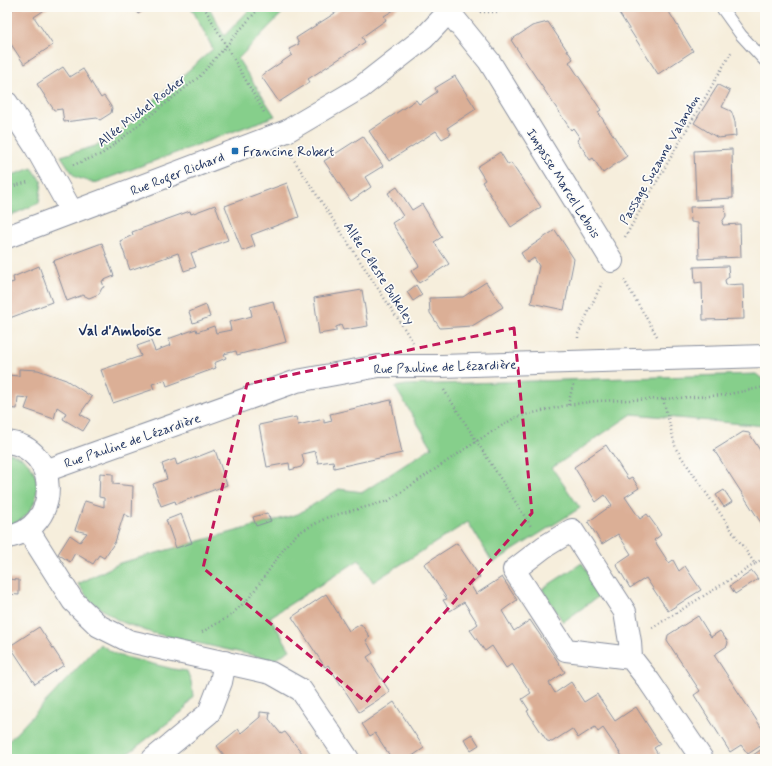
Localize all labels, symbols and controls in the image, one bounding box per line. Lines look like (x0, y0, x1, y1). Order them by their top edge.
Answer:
street label: Allée Michel Rocher (94, 71, 190, 151)
street label: Passage Suzanne Valandon (616, 92, 704, 228)
street label: Impasse Marcel Lebois (522, 126, 604, 242)
place label: Francine Robert (243, 144, 335, 161)
marker: Francine Robert (230, 146, 240, 156)
street label: Rue Roger Richard (128, 149, 228, 202)
street label: Allée Céleste Bulkeley (339, 219, 418, 329)
district label: Val d'Amboise (78, 322, 162, 340)
street label: Rue Pauline de Lézardière (373, 357, 517, 378)
street label: Rue Pauline de Lézardière (62, 410, 203, 473)

